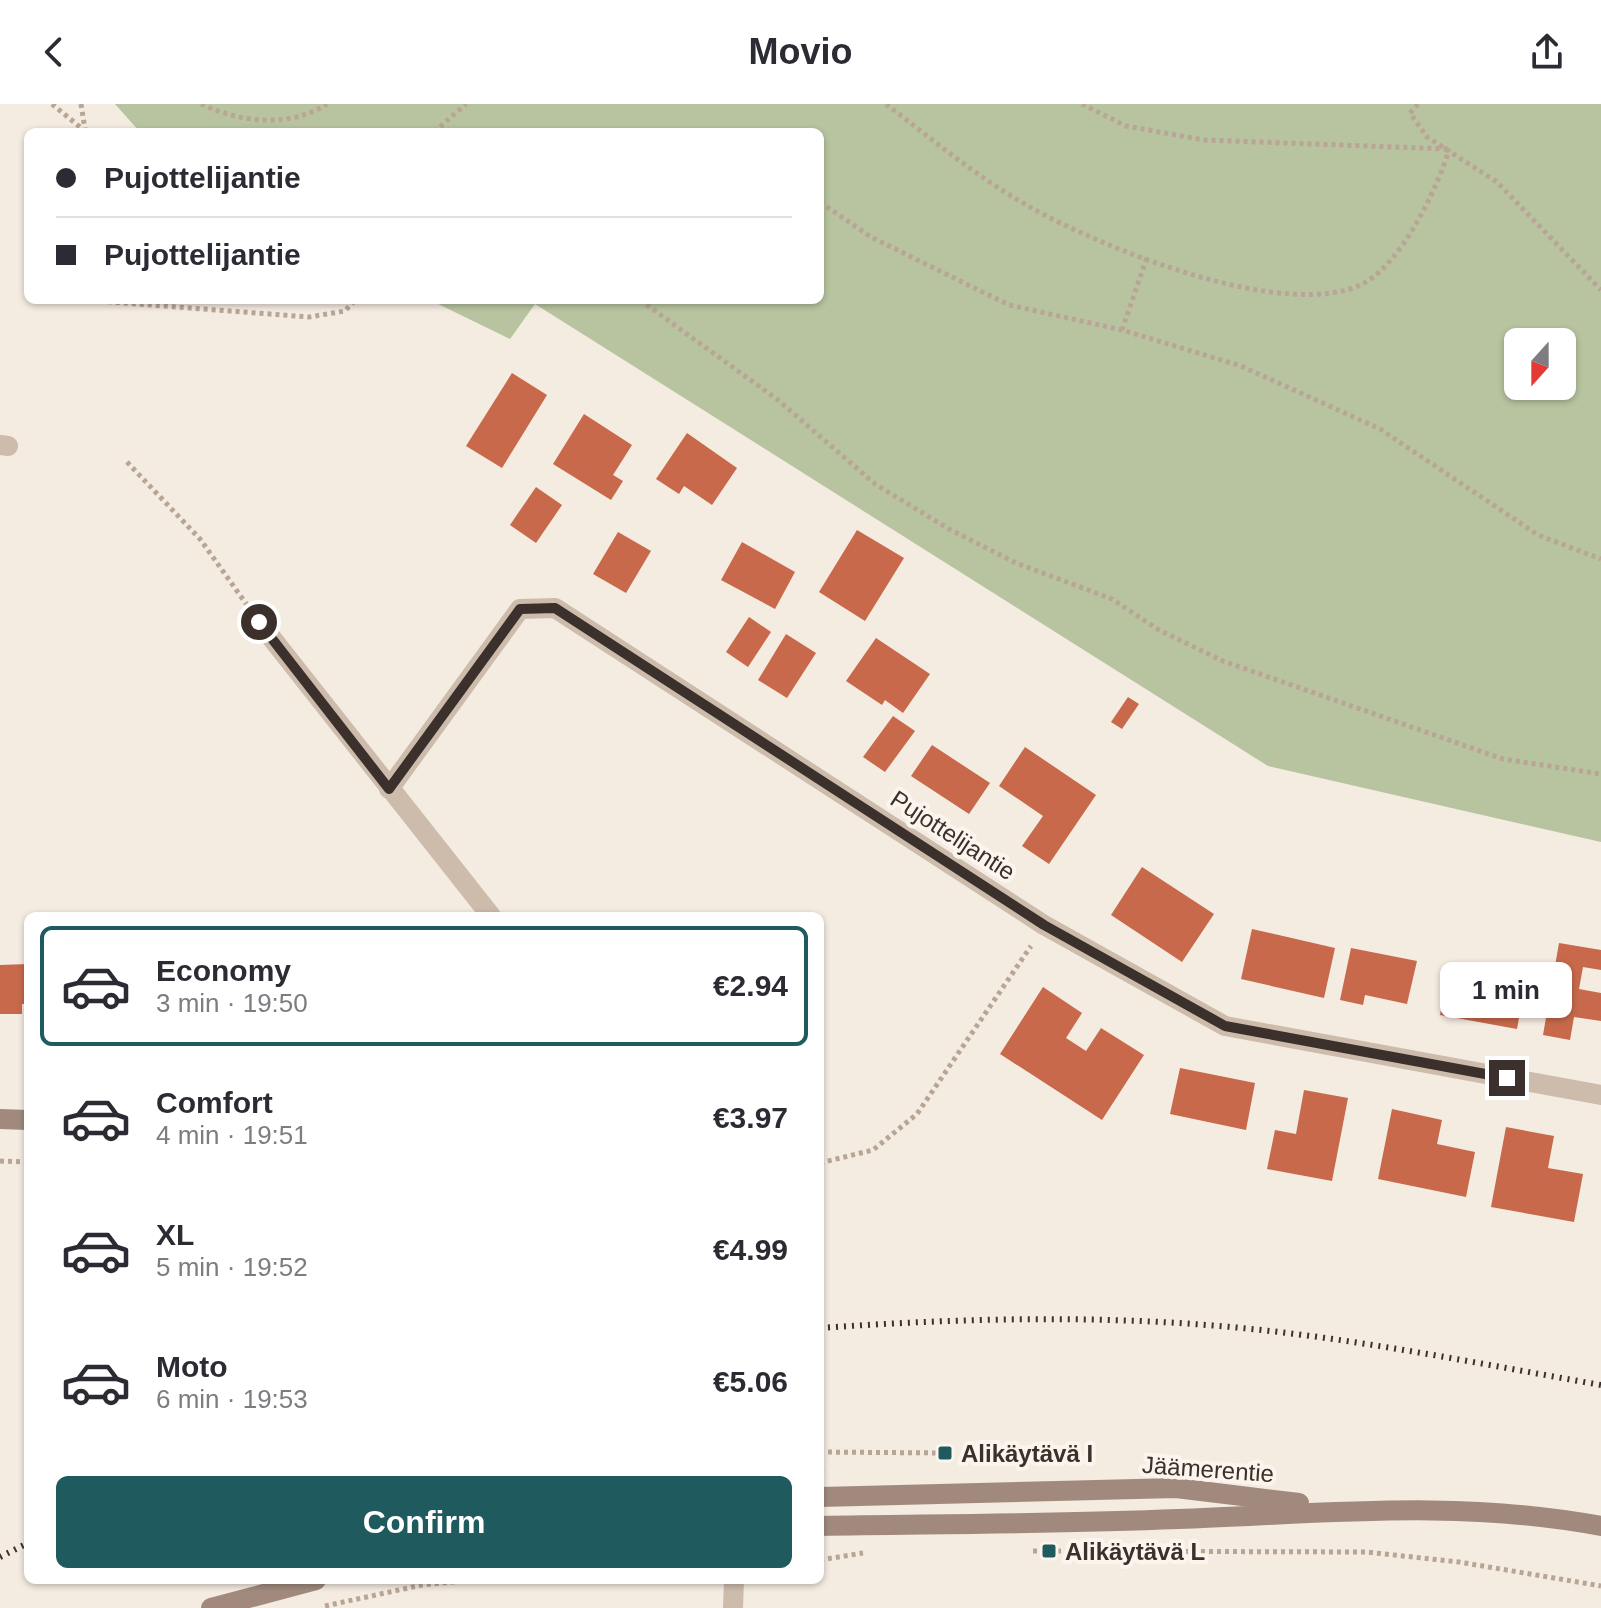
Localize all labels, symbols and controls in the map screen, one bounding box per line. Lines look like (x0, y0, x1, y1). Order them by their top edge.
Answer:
icon: back (32, 30, 76, 74)
icon: share (1525, 30, 1569, 74)
text: Movio (749, 31, 853, 72)
text: Pujottelijantie (104, 161, 301, 194)
text: Pujottelijantie (104, 238, 301, 271)
north arrow (1504, 328, 1576, 400)
map controls (1504, 328, 1576, 400)
route start (241, 604, 277, 640)
street label: Pujottelijantie (886, 785, 1020, 885)
icon: car (60, 950, 132, 1022)
text: Economy (156, 954, 291, 987)
callout: 1 min (1441, 962, 1573, 1018)
text: €2.94 (713, 969, 788, 1002)
text: 1 min (1472, 975, 1540, 1005)
text: 3 min · 19:50 (156, 988, 308, 1018)
route end (1489, 1060, 1525, 1096)
icon: car (60, 1082, 132, 1154)
text: Comfort (156, 1086, 273, 1119)
text: €3.97 (713, 1101, 788, 1134)
text: 4 min · 19:51 (156, 1120, 308, 1150)
icon: car (60, 1214, 132, 1286)
text: XL (156, 1218, 194, 1251)
text: €4.99 (713, 1233, 788, 1266)
text: 5 min · 19:52 (156, 1252, 308, 1282)
icon: car (60, 1346, 132, 1418)
text: Moto (156, 1350, 228, 1383)
text: €5.06 (713, 1365, 788, 1398)
text: 6 min · 19:53 (156, 1384, 308, 1414)
place label: Alikäytävä I (961, 1440, 1093, 1467)
marker: Alikäytävä I (936, 1444, 954, 1462)
street label: Jäämerentie (1141, 1451, 1275, 1487)
button: Confirm (56, 1476, 792, 1568)
place label: Alikäytävä L (1065, 1538, 1205, 1565)
marker: Alikäytävä L (1040, 1542, 1058, 1560)

